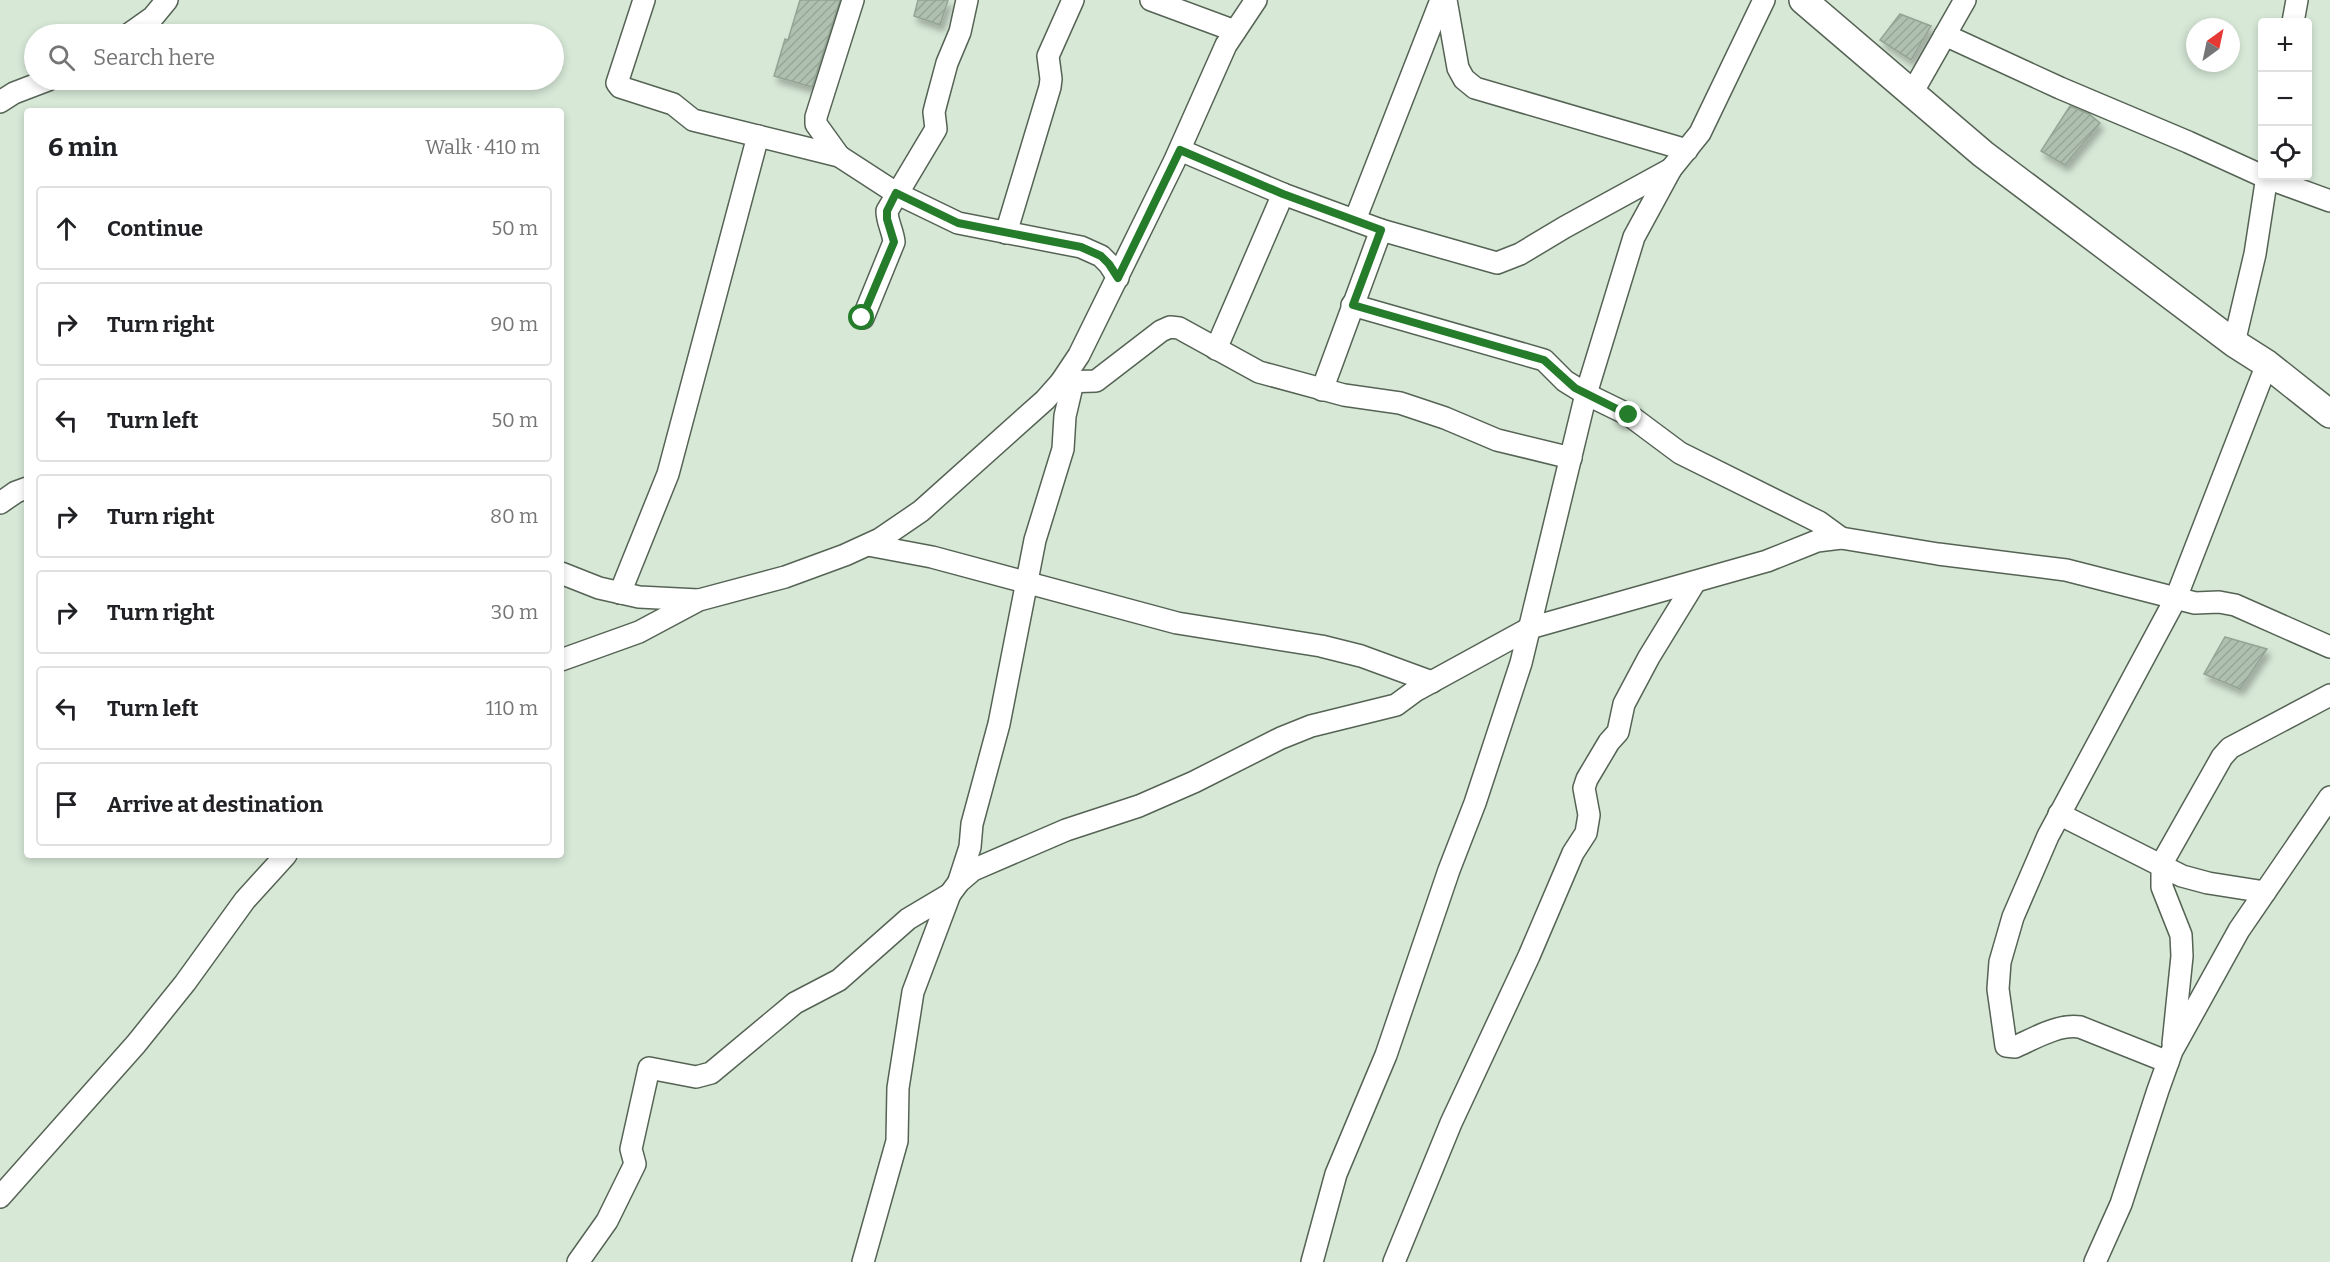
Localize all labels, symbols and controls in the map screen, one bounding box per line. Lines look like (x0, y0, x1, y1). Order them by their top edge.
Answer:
north arrow (2186, 18, 2240, 72)
map controls (2258, 18, 2312, 180)
button: + (2258, 18, 2312, 72)
search box (24, 24, 564, 90)
icon: search (45, 41, 78, 74)
text: Search here (93, 44, 215, 71)
button: − (2258, 72, 2312, 126)
button: locate (2258, 126, 2312, 180)
text: 6 min (48, 132, 118, 163)
text: Walk · 410 m (425, 135, 540, 159)
icon: ahead (50, 212, 83, 245)
text: Continue (107, 215, 203, 242)
text: 50 m (491, 216, 538, 240)
route start (848, 304, 874, 330)
icon: right (50, 308, 83, 341)
text: Turn right (107, 311, 215, 338)
text: 90 m (490, 312, 538, 336)
route end (1615, 401, 1641, 427)
icon: left (50, 404, 83, 437)
text: Turn left (107, 407, 199, 434)
text: 50 m (491, 408, 538, 432)
icon: right (50, 500, 83, 533)
text: Turn right (107, 503, 215, 530)
text: 80 m (490, 504, 538, 528)
icon: right (50, 596, 83, 629)
text: Turn right (107, 599, 215, 626)
text: 30 m (491, 600, 538, 624)
icon: left (50, 692, 83, 725)
text: Turn left (107, 695, 199, 722)
text: 110 m (486, 696, 538, 720)
icon: arrive (50, 788, 83, 821)
text: Arrive at destination (107, 791, 323, 818)

